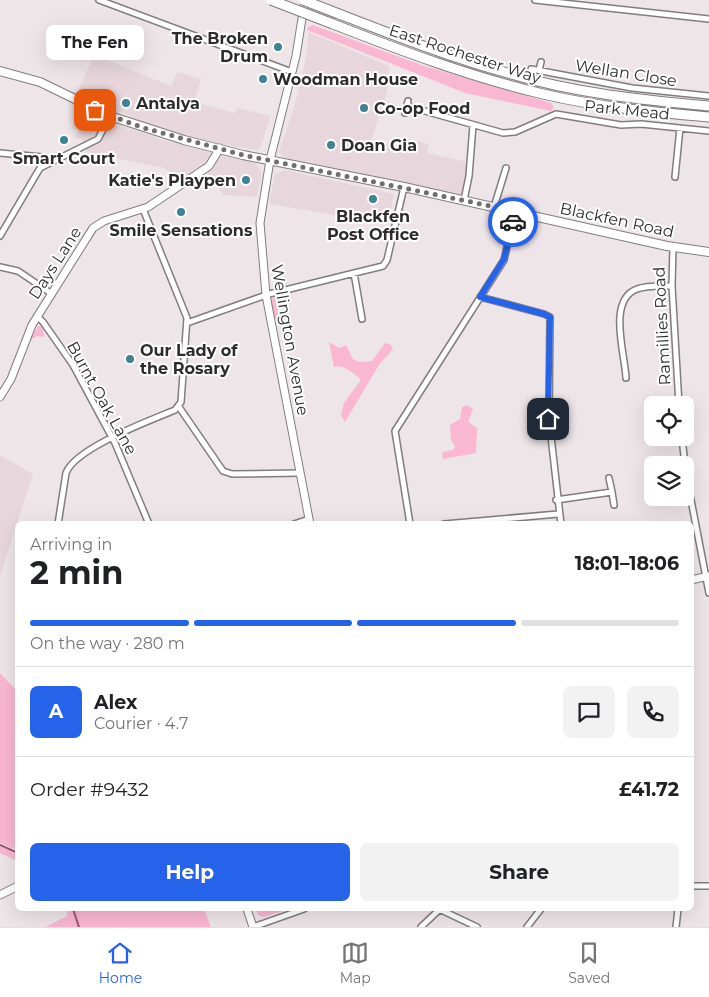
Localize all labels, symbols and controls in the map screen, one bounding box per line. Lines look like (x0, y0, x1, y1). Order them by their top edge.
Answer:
street label: East Rochester Way (387, 20, 544, 88)
callout: The Fen (46, 25, 144, 60)
place label: The Broken Drum (172, 29, 268, 66)
text: The Fen (62, 33, 128, 52)
marker: The Broken Drum (272, 41, 284, 53)
street label: Wellan Close (574, 56, 678, 90)
place label: Woodman House (273, 70, 418, 89)
marker: Woodman House (257, 73, 269, 85)
pin (74, 89, 116, 131)
place label: Antalya (135, 94, 200, 113)
icon: bag (81, 96, 109, 124)
street label: Park Mead (583, 96, 671, 124)
marker: Antalya (120, 97, 132, 109)
place label: Co-op Food (374, 99, 470, 118)
marker: Co-op Food (358, 102, 370, 114)
marker: Smart Court (58, 134, 70, 146)
place label: Doan Gia (341, 136, 417, 155)
marker: Doan Gia (325, 139, 337, 151)
place label: Smart Court (13, 149, 115, 168)
place label: Katie's Playpen (108, 171, 236, 190)
marker: Katie's Playpen (240, 174, 252, 186)
marker: Blackfen Post Office (367, 193, 379, 205)
courier (488, 197, 538, 247)
street label: Blackfen Road (558, 199, 676, 241)
marker: Smile Sensations (175, 206, 187, 218)
place label: Blackfen Post Office (327, 207, 419, 244)
icon: car (499, 208, 527, 236)
place label: Smile Sensations (110, 221, 253, 240)
street label: Days Lane (25, 223, 85, 303)
street label: Wellington Avenue (267, 263, 313, 417)
street label: Ramillies Road (649, 266, 675, 386)
street label: Burnt Oak Lane (63, 338, 141, 458)
place label: Our Lady of the Rosary (140, 341, 238, 378)
marker: Our Lady of the Rosary (124, 353, 136, 365)
map controls (644, 396, 694, 506)
button: locate (644, 396, 694, 446)
pin (527, 398, 569, 440)
icon: home (534, 405, 562, 433)
button: layers (644, 456, 694, 506)
text: Arriving in (30, 535, 112, 554)
text: 18:01–18:06 (575, 552, 679, 575)
text: 2 min (30, 553, 123, 592)
text: On the way · 280 m (30, 634, 185, 653)
button: chat (563, 686, 615, 738)
button: phone (627, 686, 679, 738)
text: Alex (94, 691, 137, 714)
text: A (49, 700, 63, 723)
text: Courier · 4.7 (94, 714, 188, 733)
text: Order #9432 (30, 778, 149, 801)
text: £41.72 (619, 778, 679, 801)
button: Help (30, 843, 350, 901)
button: Share (360, 843, 679, 901)
tab: Home (99, 939, 142, 987)
tab: Map (340, 939, 371, 987)
tab: Saved (568, 939, 610, 987)

